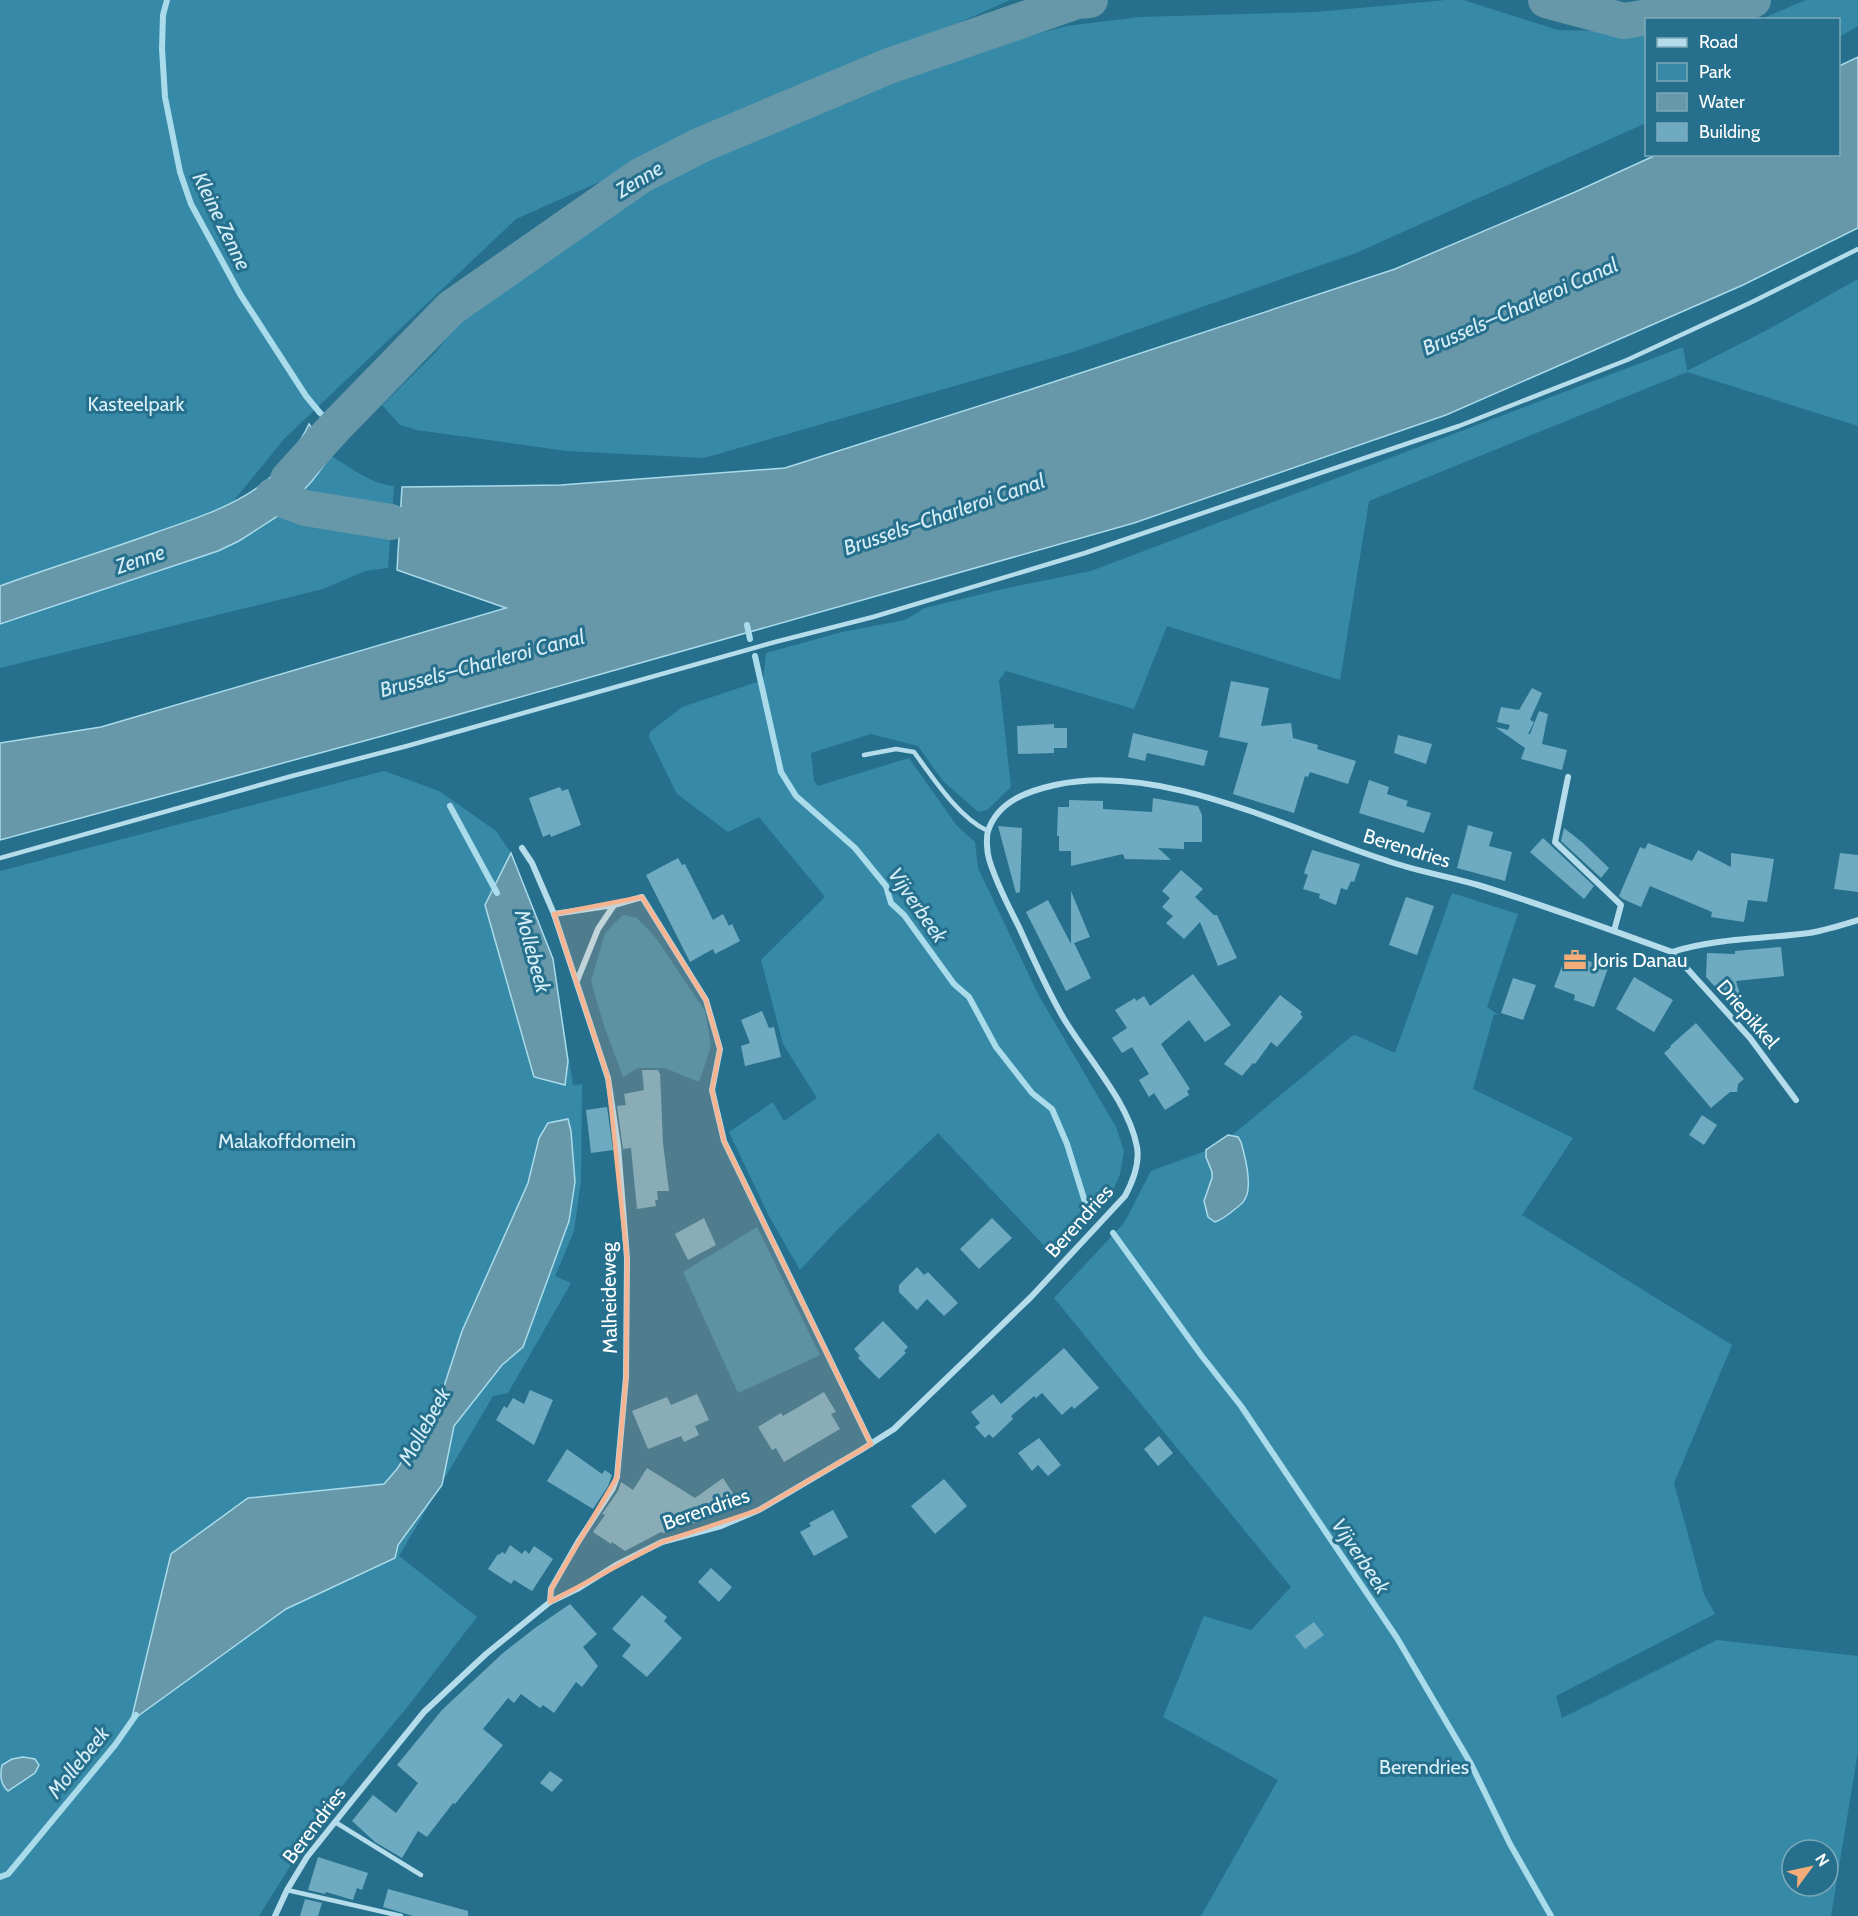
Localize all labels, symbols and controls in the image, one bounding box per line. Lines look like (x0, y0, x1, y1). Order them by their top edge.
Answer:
legend (1645, 18, 1840, 156)
text: Road (1699, 31, 1738, 53)
text: Park (1699, 61, 1732, 83)
text: Water (1699, 91, 1745, 113)
text: Building (1699, 121, 1761, 143)
water label: Zenne (610, 155, 667, 203)
water label: Kleine Zenne (188, 168, 257, 274)
water label: Brussels–Charleroi Canal (1418, 252, 1622, 360)
park label: Kasteelpark (87, 392, 185, 416)
water label: Brussels–Charleroi Canal (840, 468, 1048, 560)
water label: Zenne (111, 539, 168, 579)
water label: Brussels–Charleroi Canal (377, 624, 587, 702)
street label: Berendries (1361, 823, 1453, 873)
water label: Vijverbeek (882, 863, 953, 949)
water label: Mollebeek (510, 906, 556, 996)
office icon: Joris Danau (1562, 947, 1588, 973)
place label: Joris Danau (1592, 948, 1687, 972)
street label: Driepikkel (1712, 975, 1784, 1053)
park label: Malakoffdomein (218, 1129, 356, 1153)
street label: Berendries (1040, 1180, 1118, 1262)
street label: Malheideweg (596, 1241, 622, 1354)
water label: Mollebeek (392, 1382, 456, 1470)
street label: Berendries (660, 1483, 752, 1535)
water label: Vijverbeek (1326, 1513, 1396, 1600)
water label: Mollebeek (41, 1720, 115, 1804)
park label: Berendries (1379, 1755, 1469, 1779)
street label: Berendries (277, 1782, 351, 1868)
north arrow (1780, 1838, 1840, 1898)
text: N (1811, 1850, 1833, 1870)

